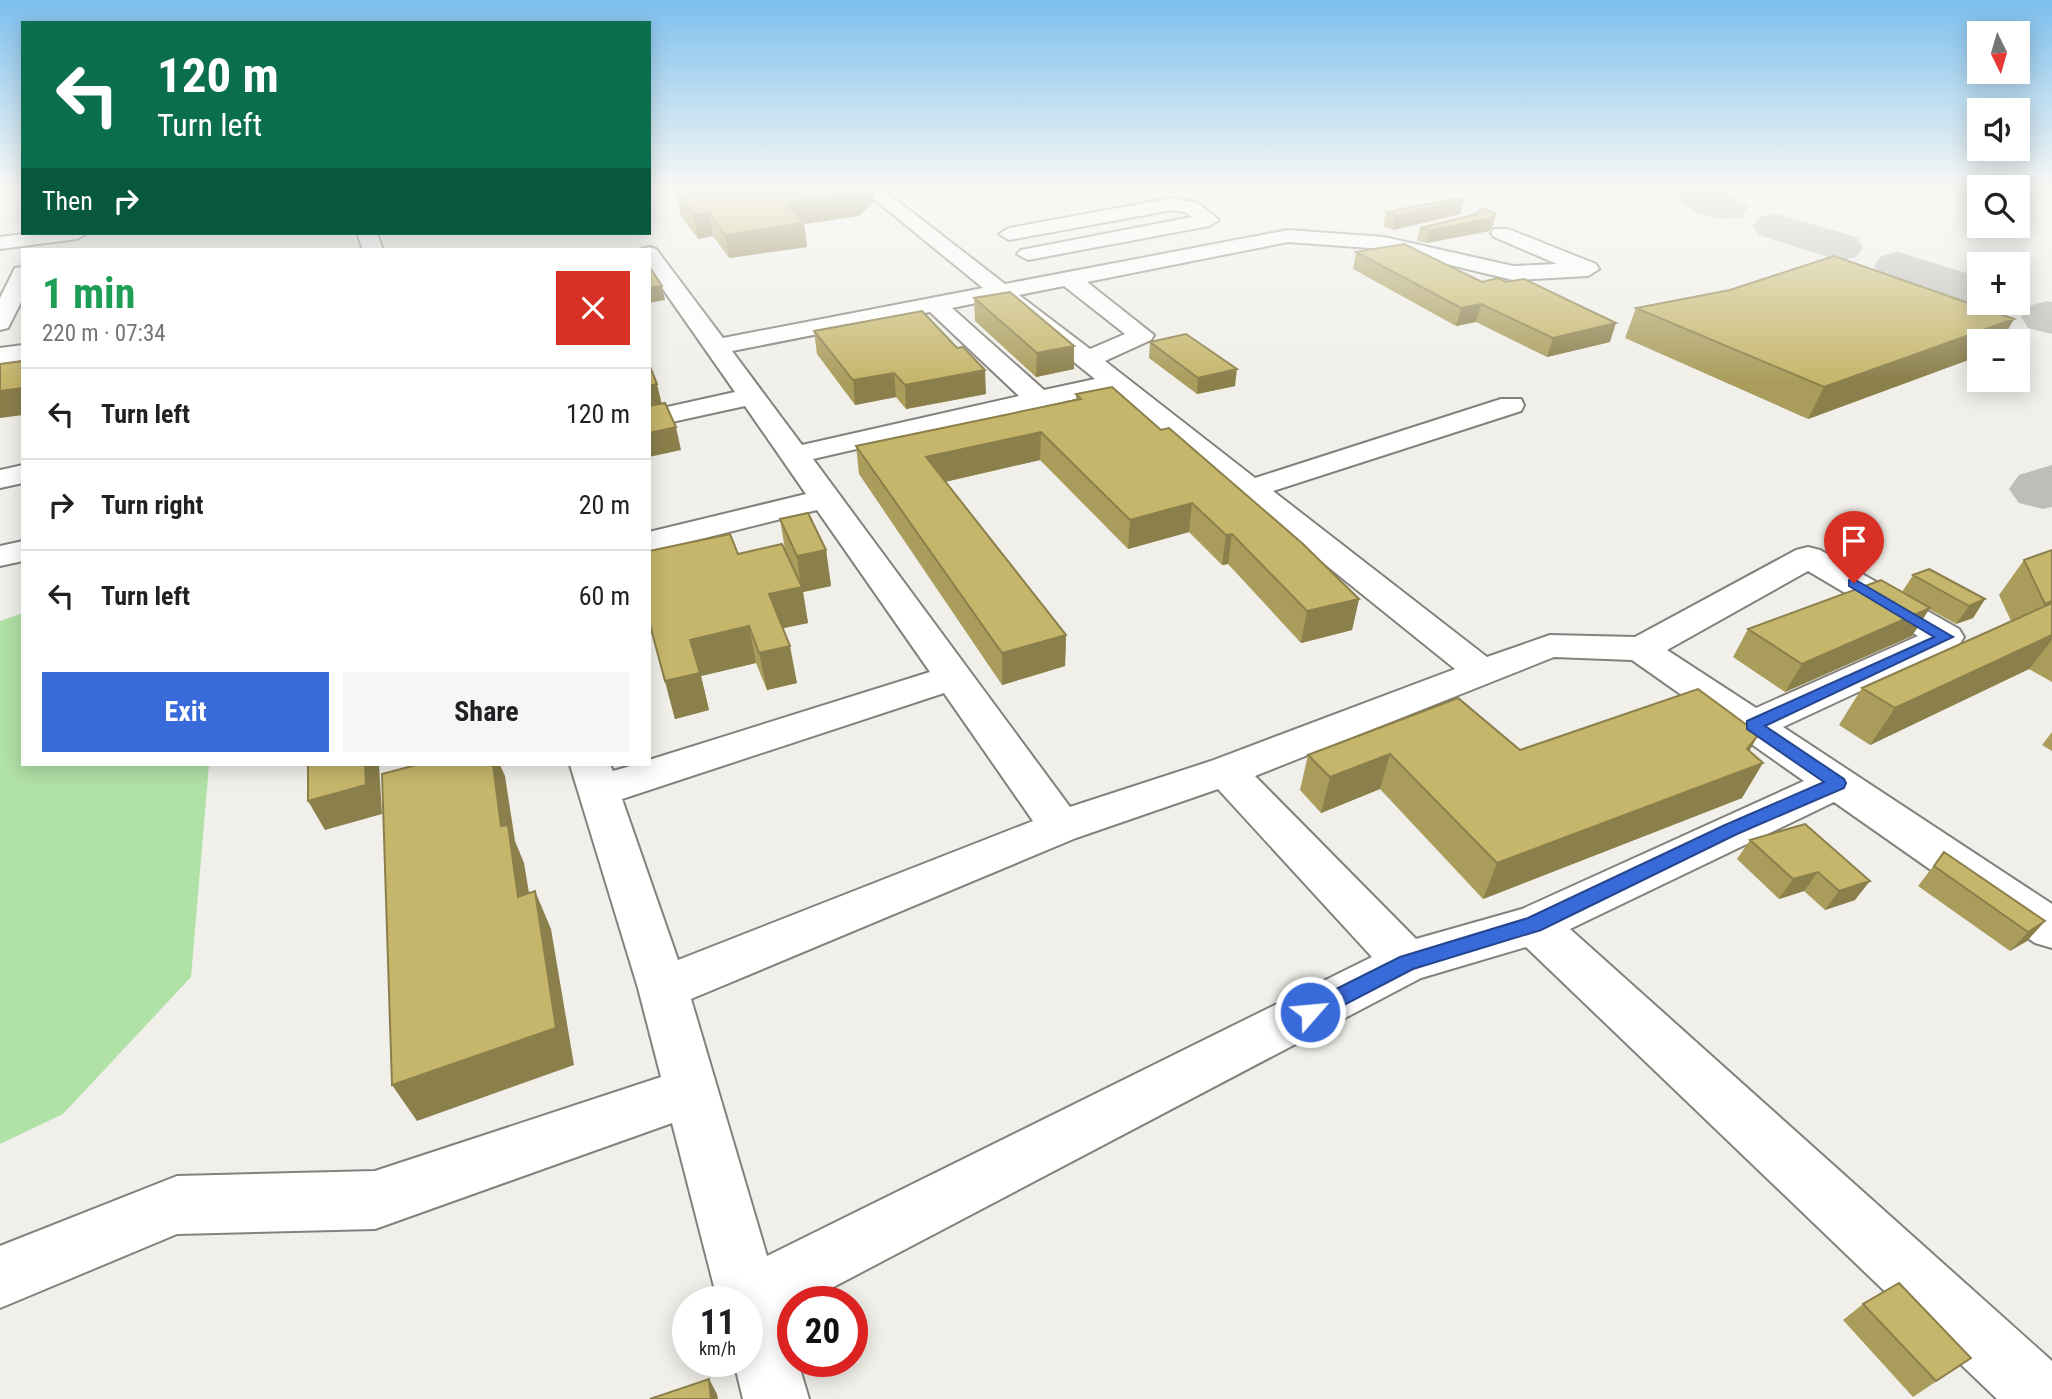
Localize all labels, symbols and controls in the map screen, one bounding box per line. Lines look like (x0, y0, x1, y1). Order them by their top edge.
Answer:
north arrow (1967, 21, 2030, 84)
map controls (1967, 21, 2030, 392)
text: 120 m (157, 47, 279, 104)
icon: left (42, 49, 133, 140)
button: sound (1967, 98, 2030, 161)
text: Turn left (157, 106, 262, 144)
button: search (1967, 175, 2030, 238)
icon: right (107, 182, 145, 220)
text: Then (42, 186, 93, 216)
button: + (1967, 252, 2030, 315)
text: 1 min (42, 269, 135, 318)
button: close (556, 271, 630, 345)
text: 220 m · 07:34 (42, 320, 166, 347)
button: − (1967, 329, 2030, 392)
icon: left (42, 395, 80, 433)
text: Turn left (101, 399, 190, 429)
text: 120 m (566, 399, 630, 429)
icon: right (42, 486, 80, 524)
text: Turn right (101, 490, 203, 520)
text: 20 m (579, 490, 630, 520)
pin (1824, 511, 1884, 583)
icon: arrive (1835, 522, 1873, 560)
icon: left (42, 577, 80, 615)
text: Turn left (101, 581, 190, 611)
text: 60 m (579, 581, 630, 611)
button: Exit (42, 672, 329, 752)
button: Share (343, 672, 630, 752)
position arrow (1273, 975, 1347, 1049)
speed limit sign: 20 (777, 1286, 868, 1377)
text: 11 (700, 1302, 735, 1343)
text: km/h (699, 1338, 736, 1359)

